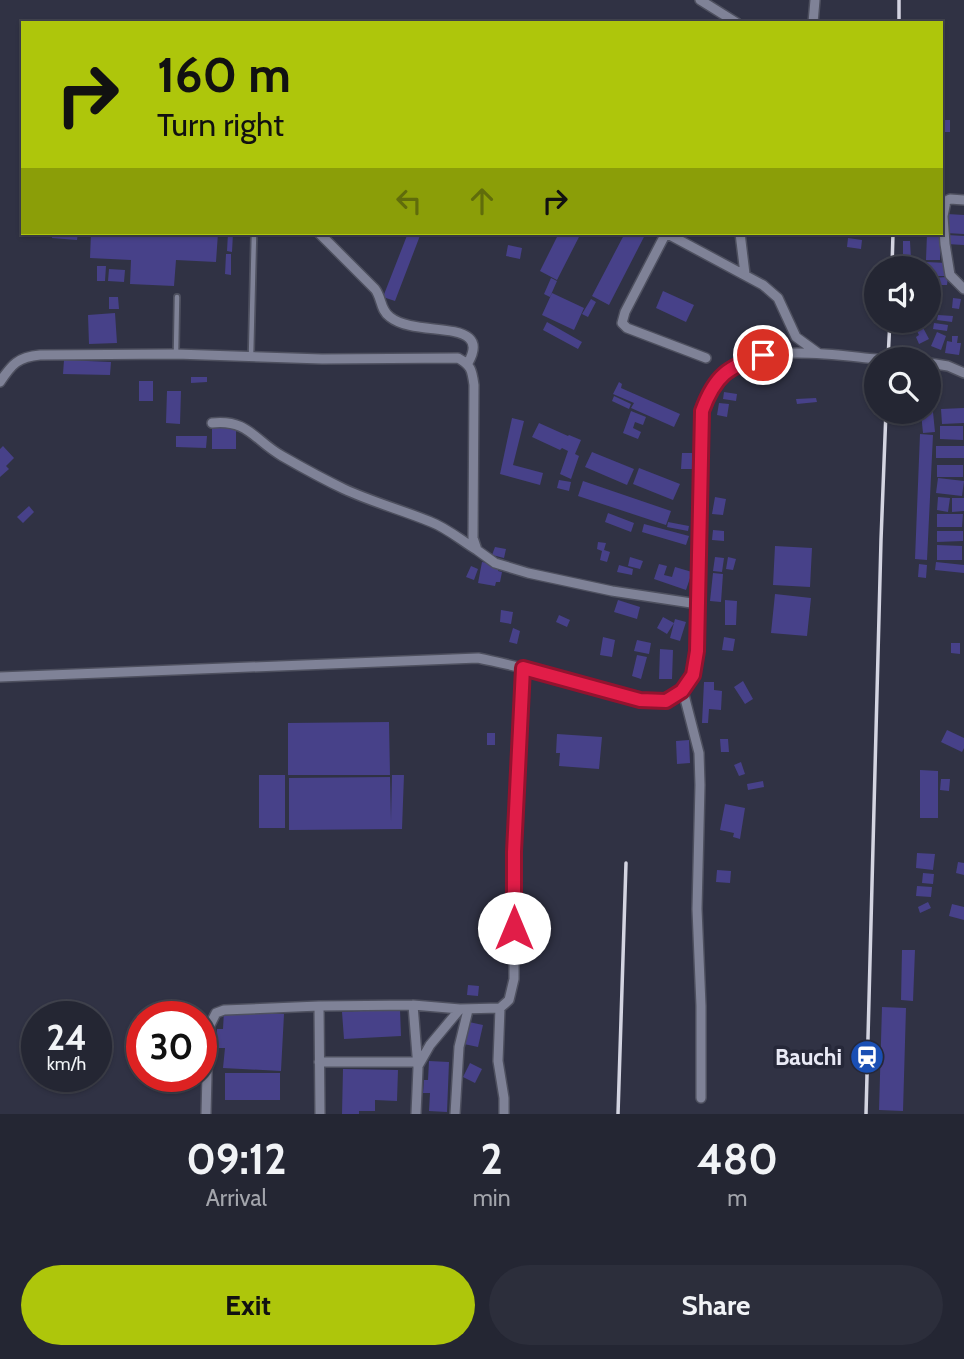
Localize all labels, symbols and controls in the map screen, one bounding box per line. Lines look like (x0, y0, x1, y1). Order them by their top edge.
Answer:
text: 160 m (157, 45, 291, 104)
icon: right (42, 49, 133, 140)
text: Turn right (157, 105, 284, 144)
icon: left (390, 182, 428, 220)
icon: ahead (463, 182, 501, 220)
icon: right (536, 182, 574, 220)
map controls (864, 256, 941, 424)
button: sound (864, 256, 941, 333)
pin (733, 325, 793, 385)
icon: arrive (744, 336, 782, 374)
button: search (864, 347, 941, 424)
position arrow (477, 891, 551, 965)
speed limit sign: 30 (126, 1001, 217, 1092)
text: 24 (46, 1016, 87, 1059)
station icon: Bauchi (848, 1038, 886, 1076)
place label: Bauchi (775, 1043, 842, 1071)
text: km/h (47, 1053, 86, 1075)
text: 09:12 (186, 1133, 286, 1185)
text: 2 (480, 1133, 503, 1185)
text: 480 (697, 1133, 778, 1185)
text: Arrival (206, 1184, 267, 1212)
text: min (473, 1184, 511, 1212)
text: m (727, 1184, 747, 1212)
button: Exit (21, 1265, 475, 1345)
button: Share (489, 1265, 943, 1345)

